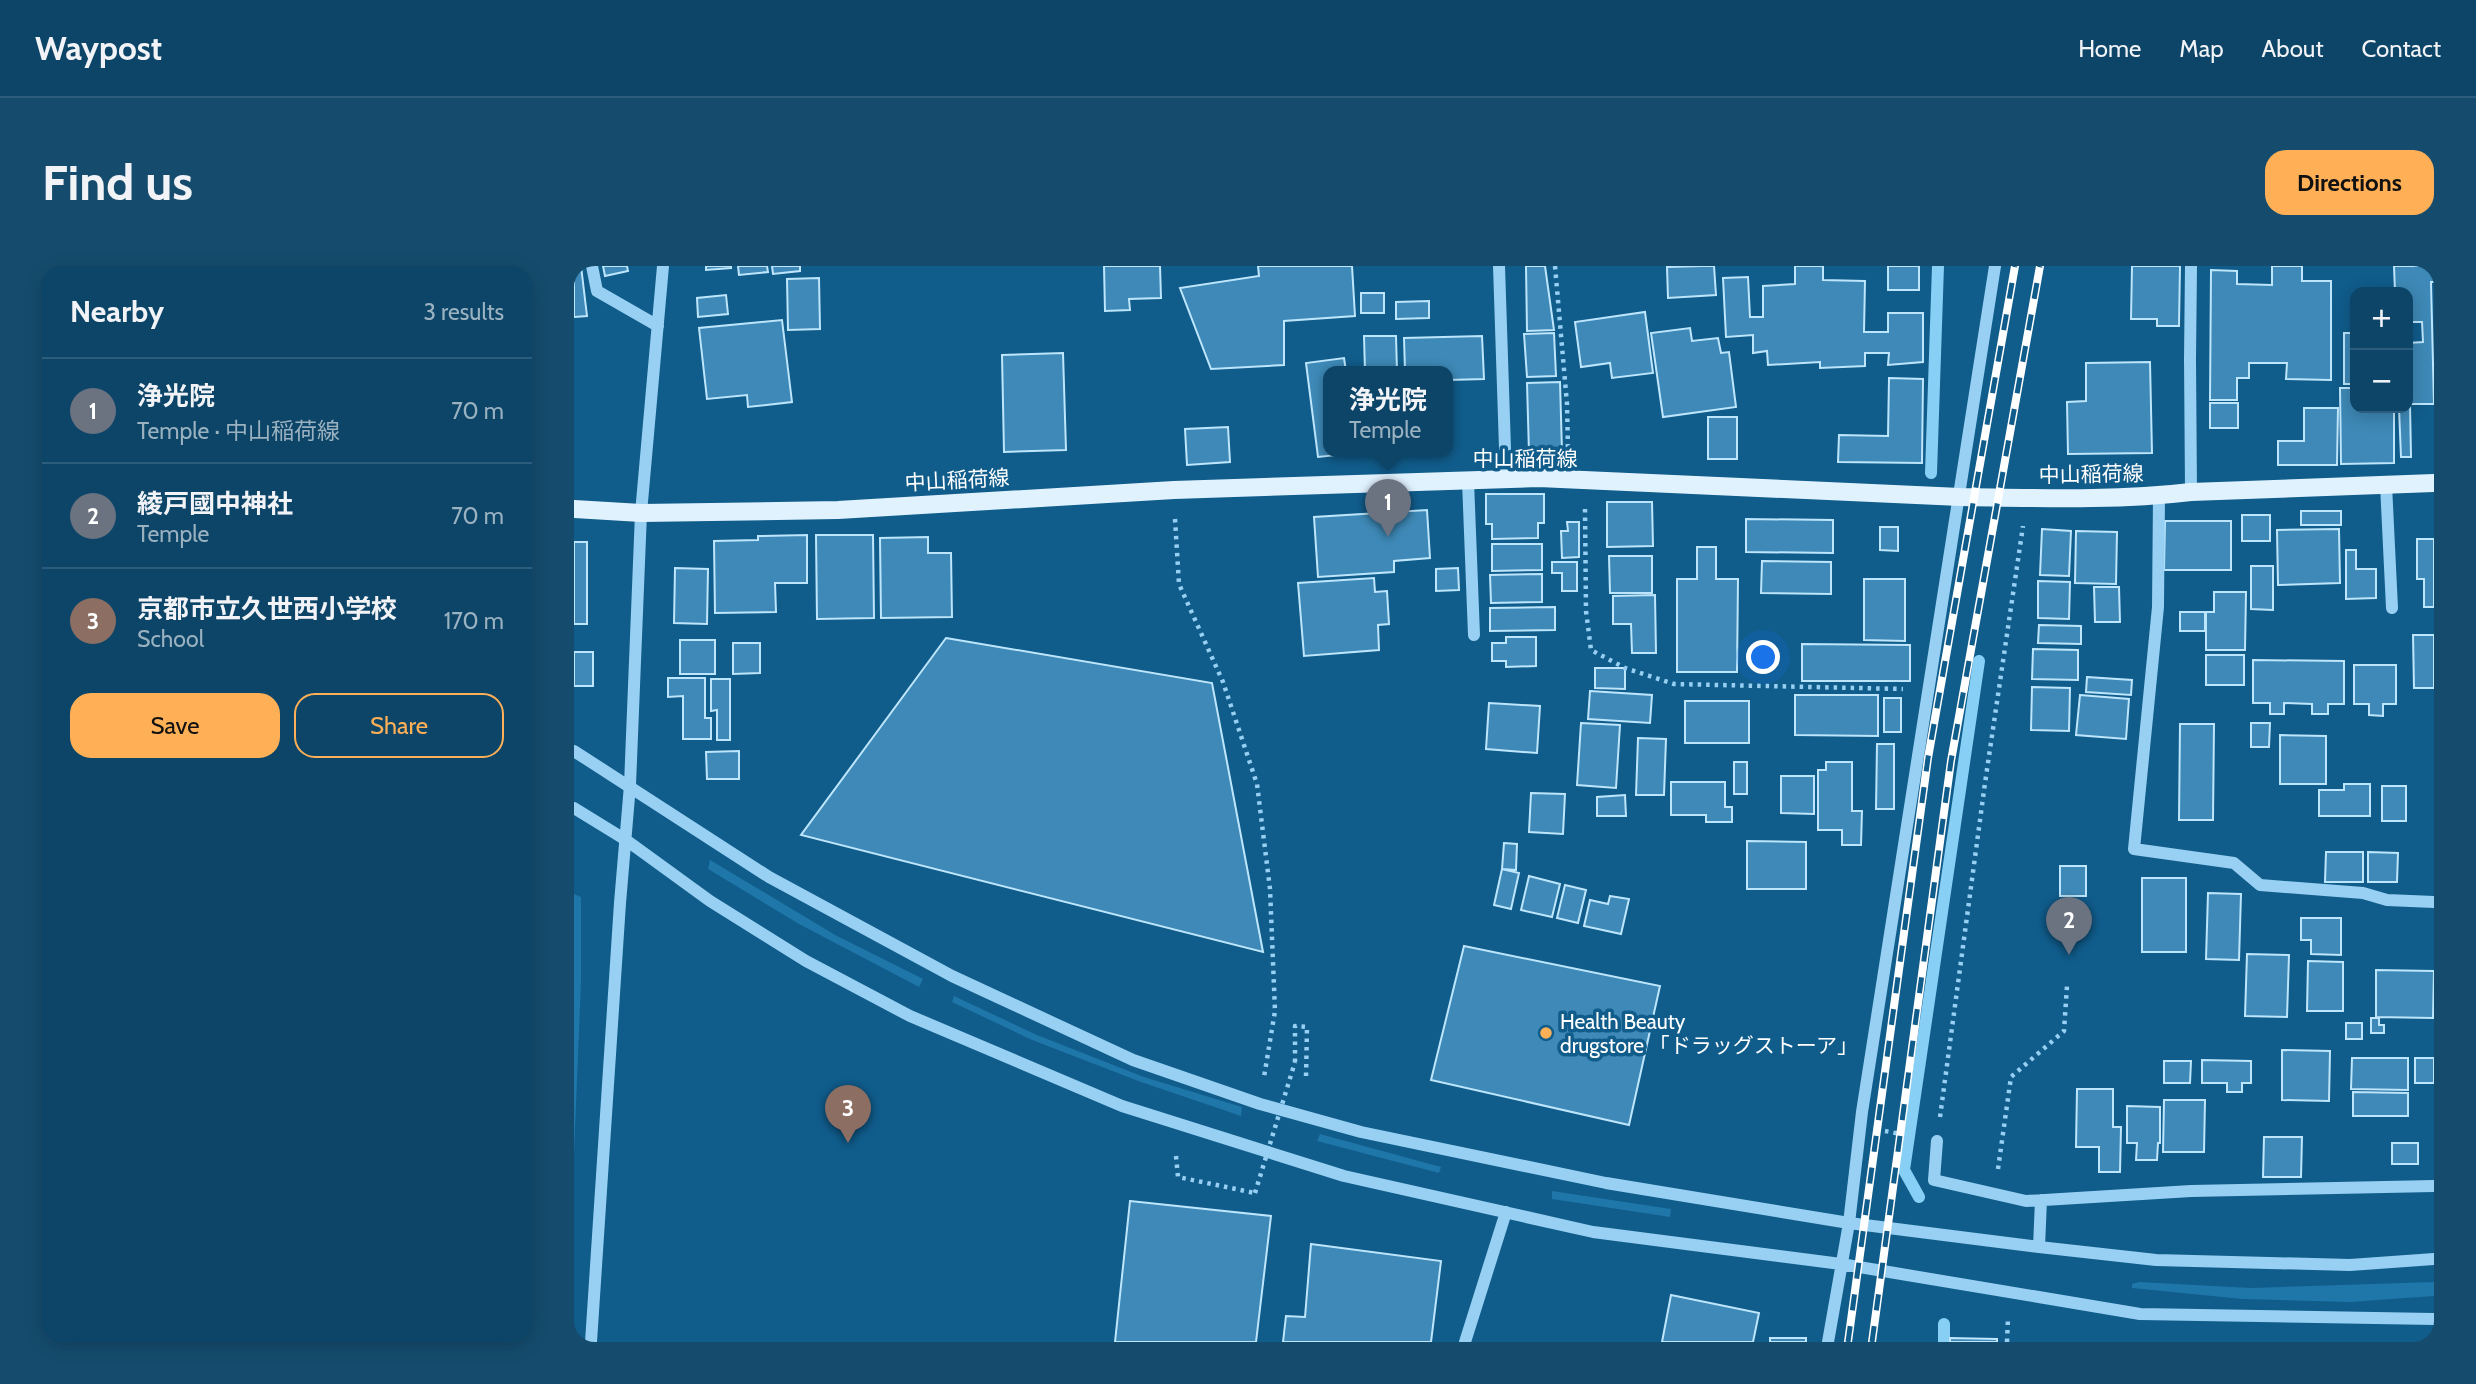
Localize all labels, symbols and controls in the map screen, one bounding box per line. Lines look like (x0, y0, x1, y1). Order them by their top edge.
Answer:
text: Waypost (35, 28, 162, 68)
text: Home (2078, 34, 2141, 63)
text: Map (2179, 34, 2224, 63)
text: About (2262, 34, 2324, 63)
text: Contact (2362, 34, 2441, 63)
button: Directions (2265, 150, 2434, 215)
text: Find us (42, 153, 193, 212)
map controls (2350, 287, 2413, 413)
button: + (2350, 287, 2413, 350)
text: Nearby (70, 293, 164, 330)
text: 3 results (423, 298, 504, 326)
button: − (2350, 350, 2413, 413)
popup (1323, 366, 1453, 457)
text: 浄光院 (137, 380, 215, 412)
text: 浄光院 (1349, 384, 1427, 416)
text: 1 (89, 397, 97, 425)
text: 70 m (451, 397, 504, 425)
text: Temple (1349, 416, 1421, 444)
text: Temple · 中山稲荷線 (137, 417, 340, 445)
street label: 中山稲荷線 (1473, 446, 1578, 471)
street label: 中山稲荷線 (2038, 461, 2144, 487)
street label: 中山稲荷線 (904, 465, 1010, 495)
pin: 1 (1365, 479, 1411, 537)
text: 綾戸國中神社 (137, 488, 293, 520)
text: 2 (87, 502, 99, 530)
text: 70 m (451, 502, 504, 530)
text: Temple (137, 520, 209, 548)
text: 京都市立久世西小学校 (137, 593, 397, 625)
text: 3 (87, 607, 99, 635)
text: 170 m (444, 607, 504, 635)
text: School (137, 625, 204, 653)
your location (1746, 640, 1780, 674)
button: Save (70, 693, 280, 758)
button: Share (294, 693, 504, 758)
pin: 2 (2046, 897, 2092, 955)
place label: Health Beauty drugstore 「ドラッグストーア」 (1560, 1009, 1858, 1058)
marker: Health Beauty drugstore 「ドラッグストーア」 (1538, 1025, 1554, 1041)
pin: 3 (825, 1085, 871, 1143)

